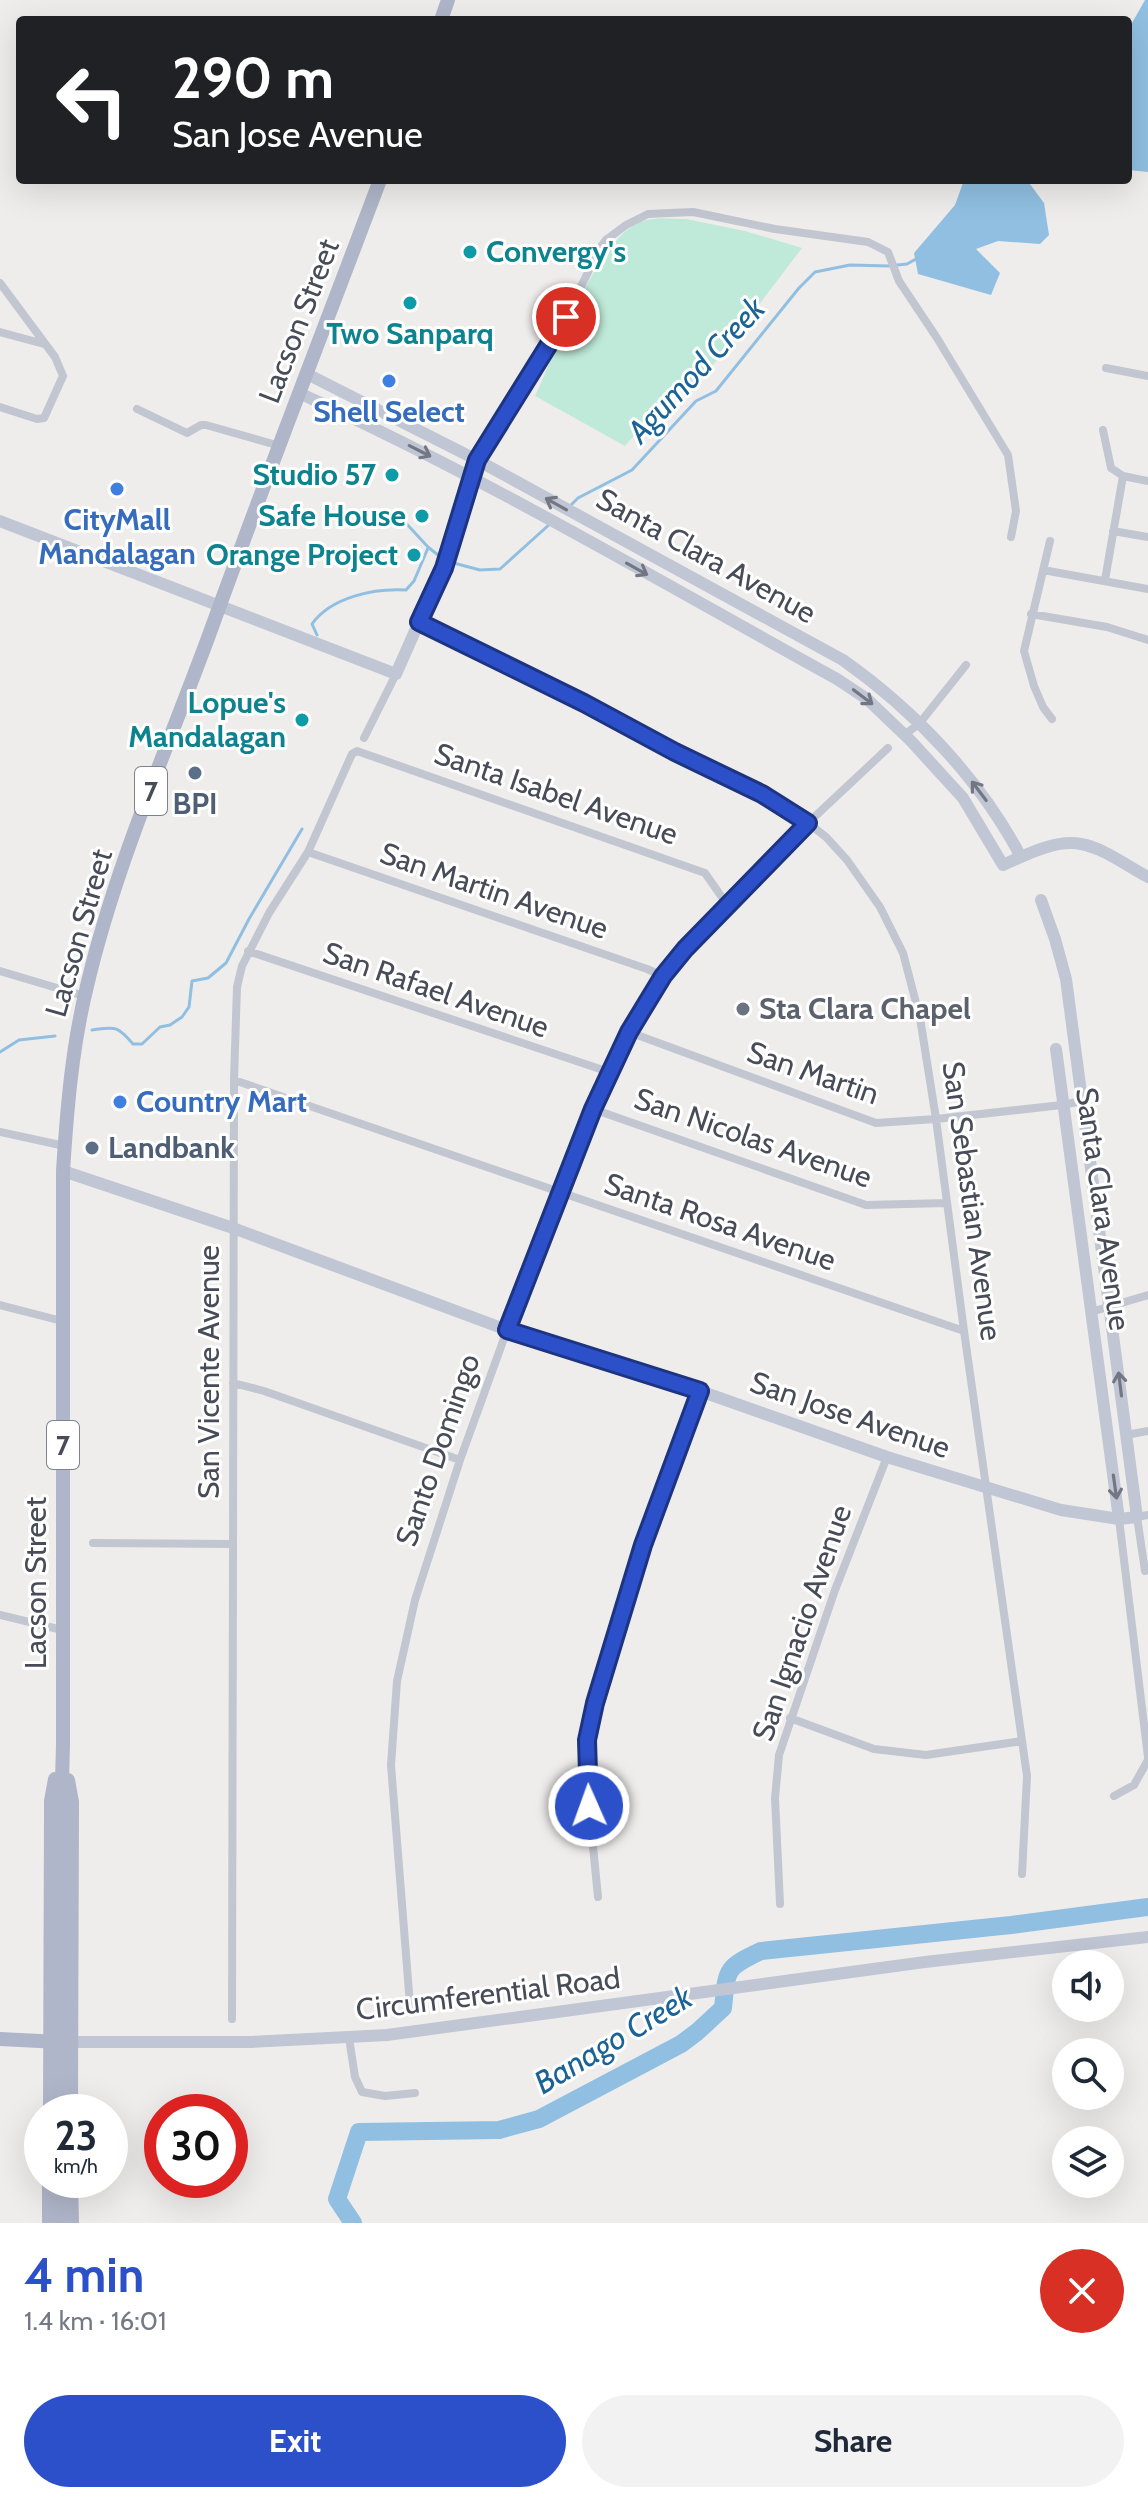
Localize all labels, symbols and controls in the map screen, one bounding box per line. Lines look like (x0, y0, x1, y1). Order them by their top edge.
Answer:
text: 290 m (172, 44, 334, 112)
icon: left (40, 48, 144, 152)
text: San Jose Avenue (172, 112, 423, 156)
place label: Convergy's (486, 233, 626, 270)
street label: Lacson Street (250, 234, 347, 408)
marker: Convergy's (461, 243, 479, 261)
pin (532, 283, 600, 351)
water label: Agumod Creek (617, 288, 774, 452)
marker: Two Sanparq (401, 294, 419, 312)
icon: arrive (544, 295, 588, 339)
place label: Two Sanparq (326, 315, 494, 352)
marker: Shell Select (380, 372, 398, 390)
place label: Shell Select (313, 393, 465, 430)
one-way arrow (408, 443, 431, 459)
place label: Studio 57 (252, 456, 377, 493)
marker: Studio 57 (383, 466, 401, 484)
marker: CityMall Mandalagan (108, 480, 126, 498)
street label: Santa Clara Avenue (590, 480, 822, 631)
one-way arrow (545, 496, 568, 512)
place label: Safe House (258, 497, 406, 534)
place label: CityMall Mandalagan (38, 501, 196, 572)
marker: Safe House (413, 507, 431, 525)
place label: Orange Project (206, 536, 398, 573)
marker: Orange Project (405, 546, 423, 564)
one-way arrow (625, 561, 648, 577)
place label: Lopue's Mandalagan (128, 684, 286, 755)
one-way arrow (852, 689, 873, 706)
marker: Lopue's Mandalagan (293, 711, 311, 729)
street label: Santa Isabel Avenue (430, 735, 683, 853)
marker: BPI (186, 764, 204, 782)
road number: 7 (135, 767, 167, 815)
one-way arrow (971, 781, 988, 802)
place label: BPI (172, 785, 218, 822)
street label: San Martin Avenue (375, 834, 613, 947)
street label: Lacson Street (37, 845, 120, 1021)
street label: San Rafael Avenue (319, 934, 554, 1045)
place label: Sta Clara Chapel (759, 990, 971, 1027)
marker: Sta Clara Chapel (734, 1000, 752, 1018)
street label: San Martin (742, 1033, 884, 1112)
street label: San Sebastian Avenue (935, 1059, 1010, 1343)
street label: San Nicolas Avenue (630, 1080, 877, 1195)
place label: Country Mart (136, 1083, 307, 1120)
street label: Santa Clara Avenue (1068, 1085, 1139, 1333)
marker: Country Mart (111, 1093, 129, 1111)
place label: Landbank (108, 1129, 235, 1166)
marker: Landbank (83, 1139, 101, 1157)
street label: Santa Rosa Avenue (600, 1165, 841, 1278)
street label: San Vicente Avenue (190, 1245, 227, 1499)
street label: Santo Domingo (387, 1349, 488, 1551)
street label: San Jose Avenue (745, 1363, 955, 1466)
one-way arrow (1112, 1372, 1127, 1397)
road number: 7 (47, 1421, 79, 1469)
one-way arrow (1107, 1474, 1122, 1500)
street label: Lacson Street (17, 1497, 54, 1669)
street label: San Ignacio Avenue (744, 1500, 859, 1746)
position arrow (547, 1764, 631, 1848)
map controls (1052, 1950, 1124, 2198)
button: sound (1052, 1950, 1124, 2022)
street label: Circumferential Road (354, 1959, 622, 2028)
water label: Banago Creek (527, 1977, 700, 2102)
button: search (1052, 2038, 1124, 2110)
speed limit sign: 30 (144, 2094, 248, 2198)
text: 23 (55, 2111, 97, 2160)
button: layers (1052, 2126, 1124, 2198)
text: km/h (54, 2154, 98, 2178)
text: 4 min (24, 2246, 144, 2304)
button: close (1040, 2249, 1124, 2333)
text: 1.4 km · 16:01 (24, 2305, 166, 2337)
button: Exit (24, 2395, 566, 2487)
button: Share (582, 2395, 1124, 2487)

